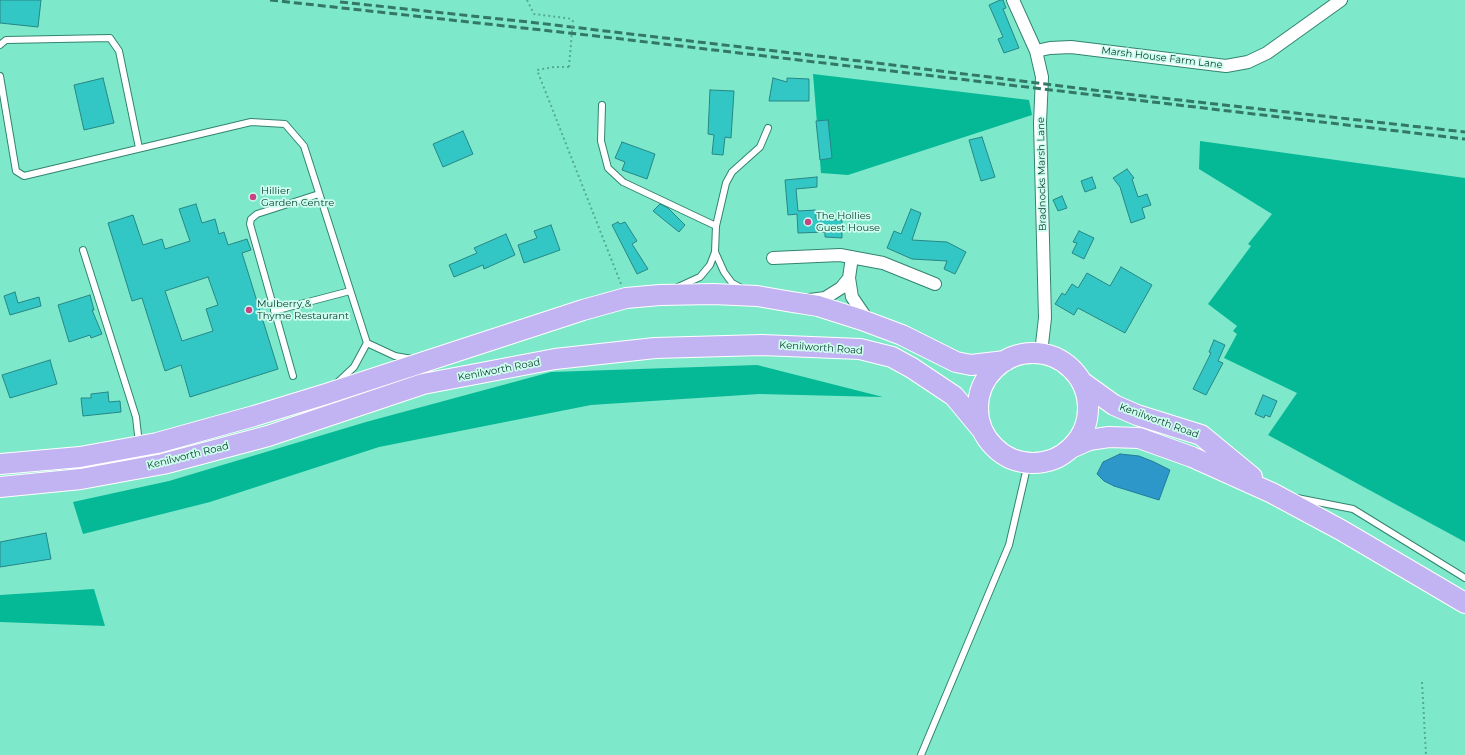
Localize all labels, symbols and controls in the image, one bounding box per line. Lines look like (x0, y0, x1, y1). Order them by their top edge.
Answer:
street label: Marsh House Farm Lane (1101, 45, 1223, 71)
street label: Bradnocks Marsh Lane (1035, 117, 1049, 231)
place label: Hillier Garden Centre (261, 185, 334, 208)
marker: Hillier Garden Centre (248, 192, 258, 202)
place label: The Hollies Guest House (816, 210, 880, 234)
marker: The Hollies Guest House (803, 217, 813, 227)
place label: Mulberry & Thyme Restaurant (257, 298, 349, 322)
marker: Mulberry & Thyme Restaurant (244, 305, 254, 315)
street label: Kenilworth Road (779, 339, 863, 357)
street label: Kenilworth Road (457, 356, 541, 384)
street label: Kenilworth Road (1118, 401, 1200, 441)
street label: Kenilworth Road (146, 440, 230, 472)

